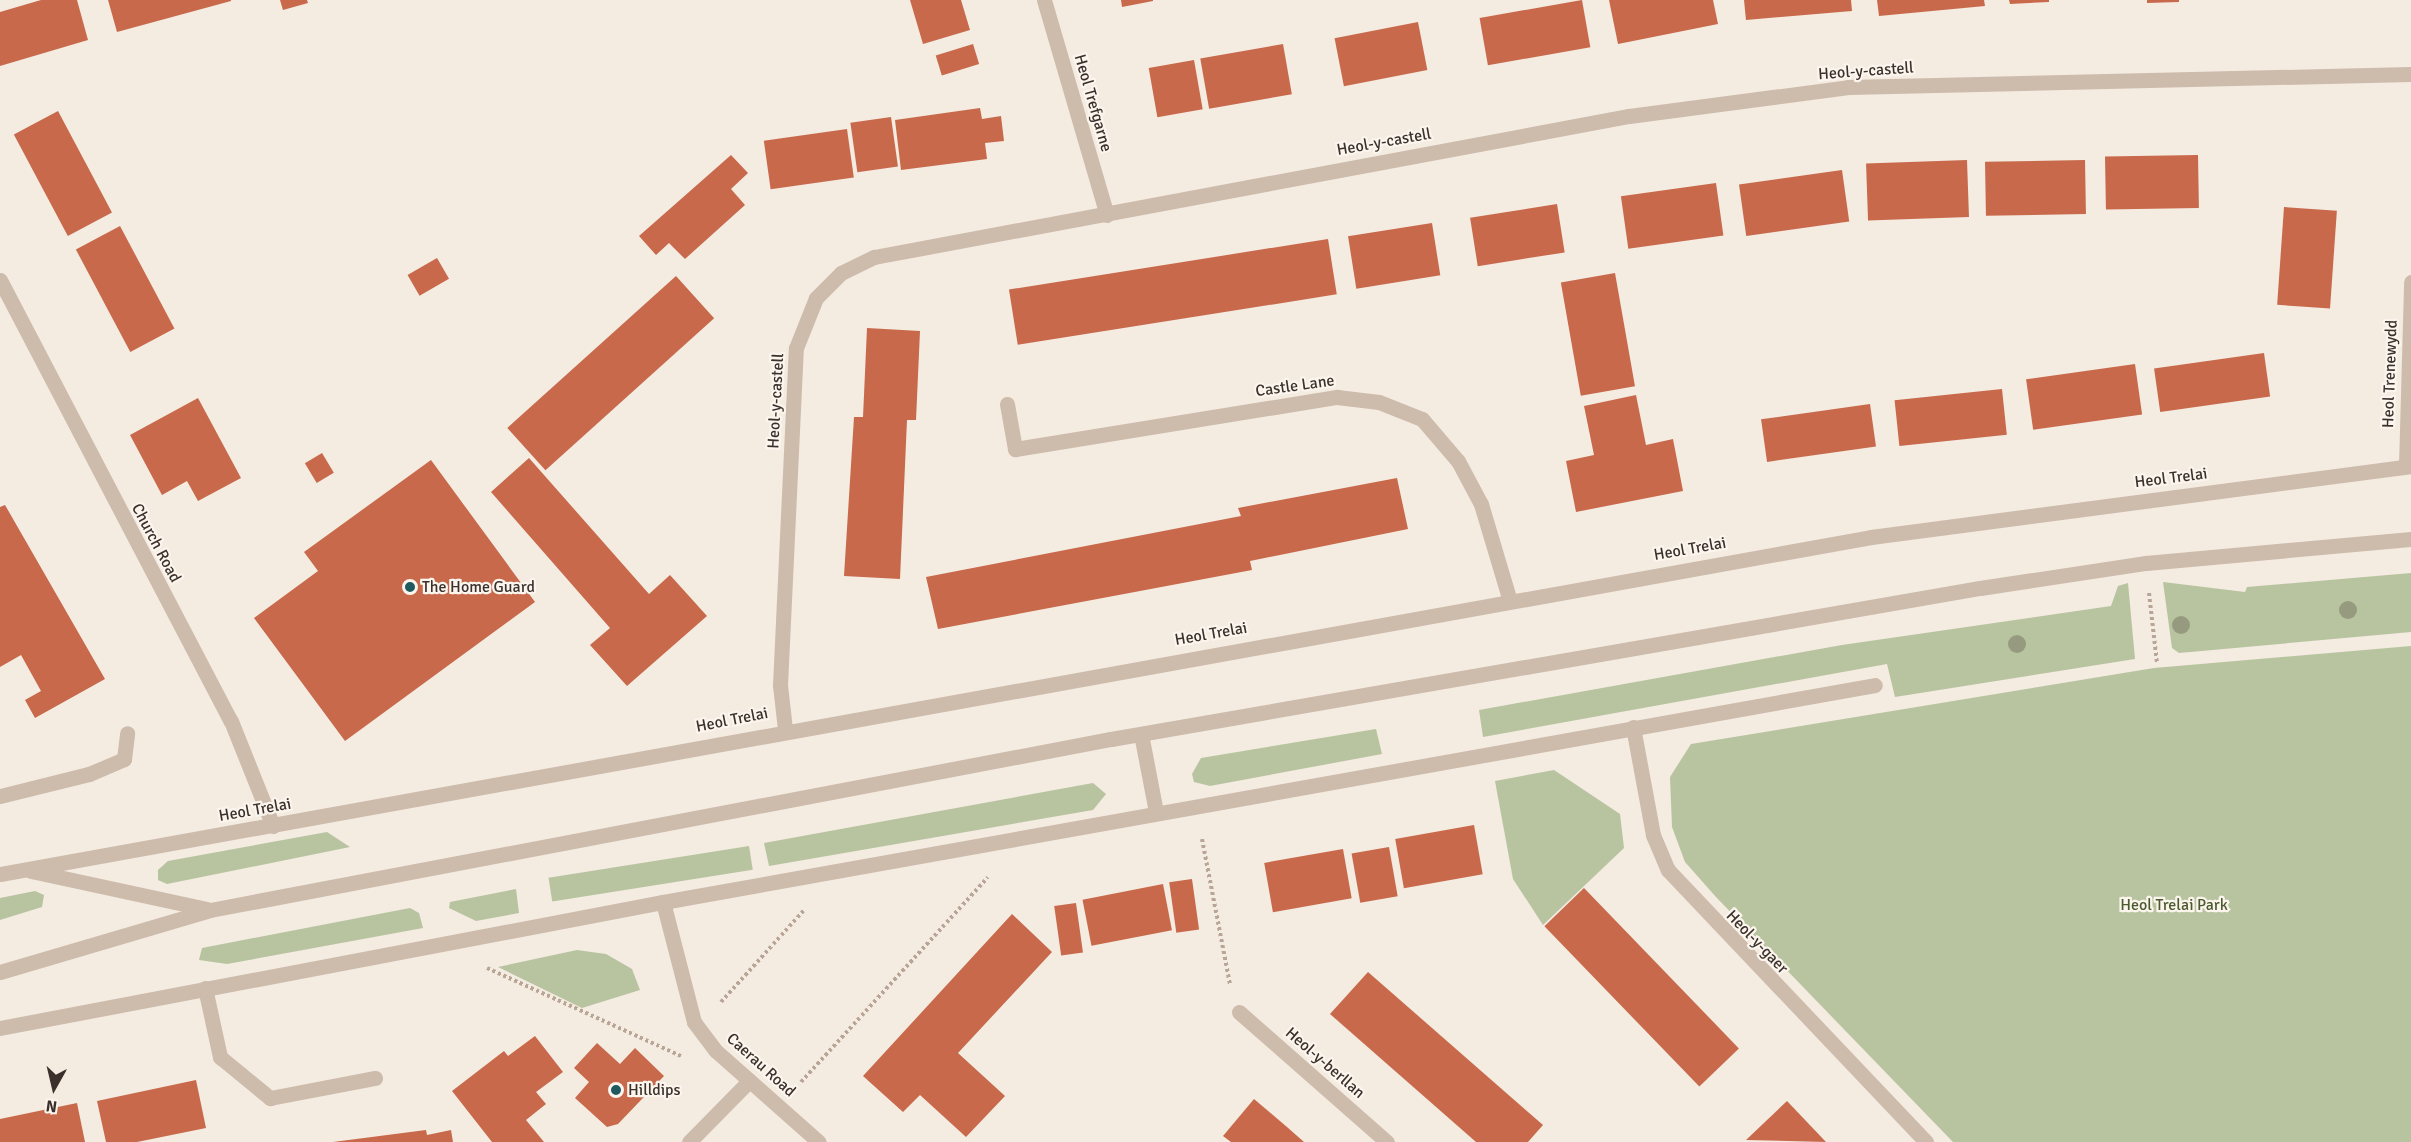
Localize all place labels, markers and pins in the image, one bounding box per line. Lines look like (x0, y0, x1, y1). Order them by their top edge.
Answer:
place label: The Home Guard (422, 577, 535, 597)
marker: The Home Guard (403, 580, 417, 594)
place label: Hilldips (628, 1080, 680, 1100)
marker: Hilldips (609, 1083, 623, 1097)

